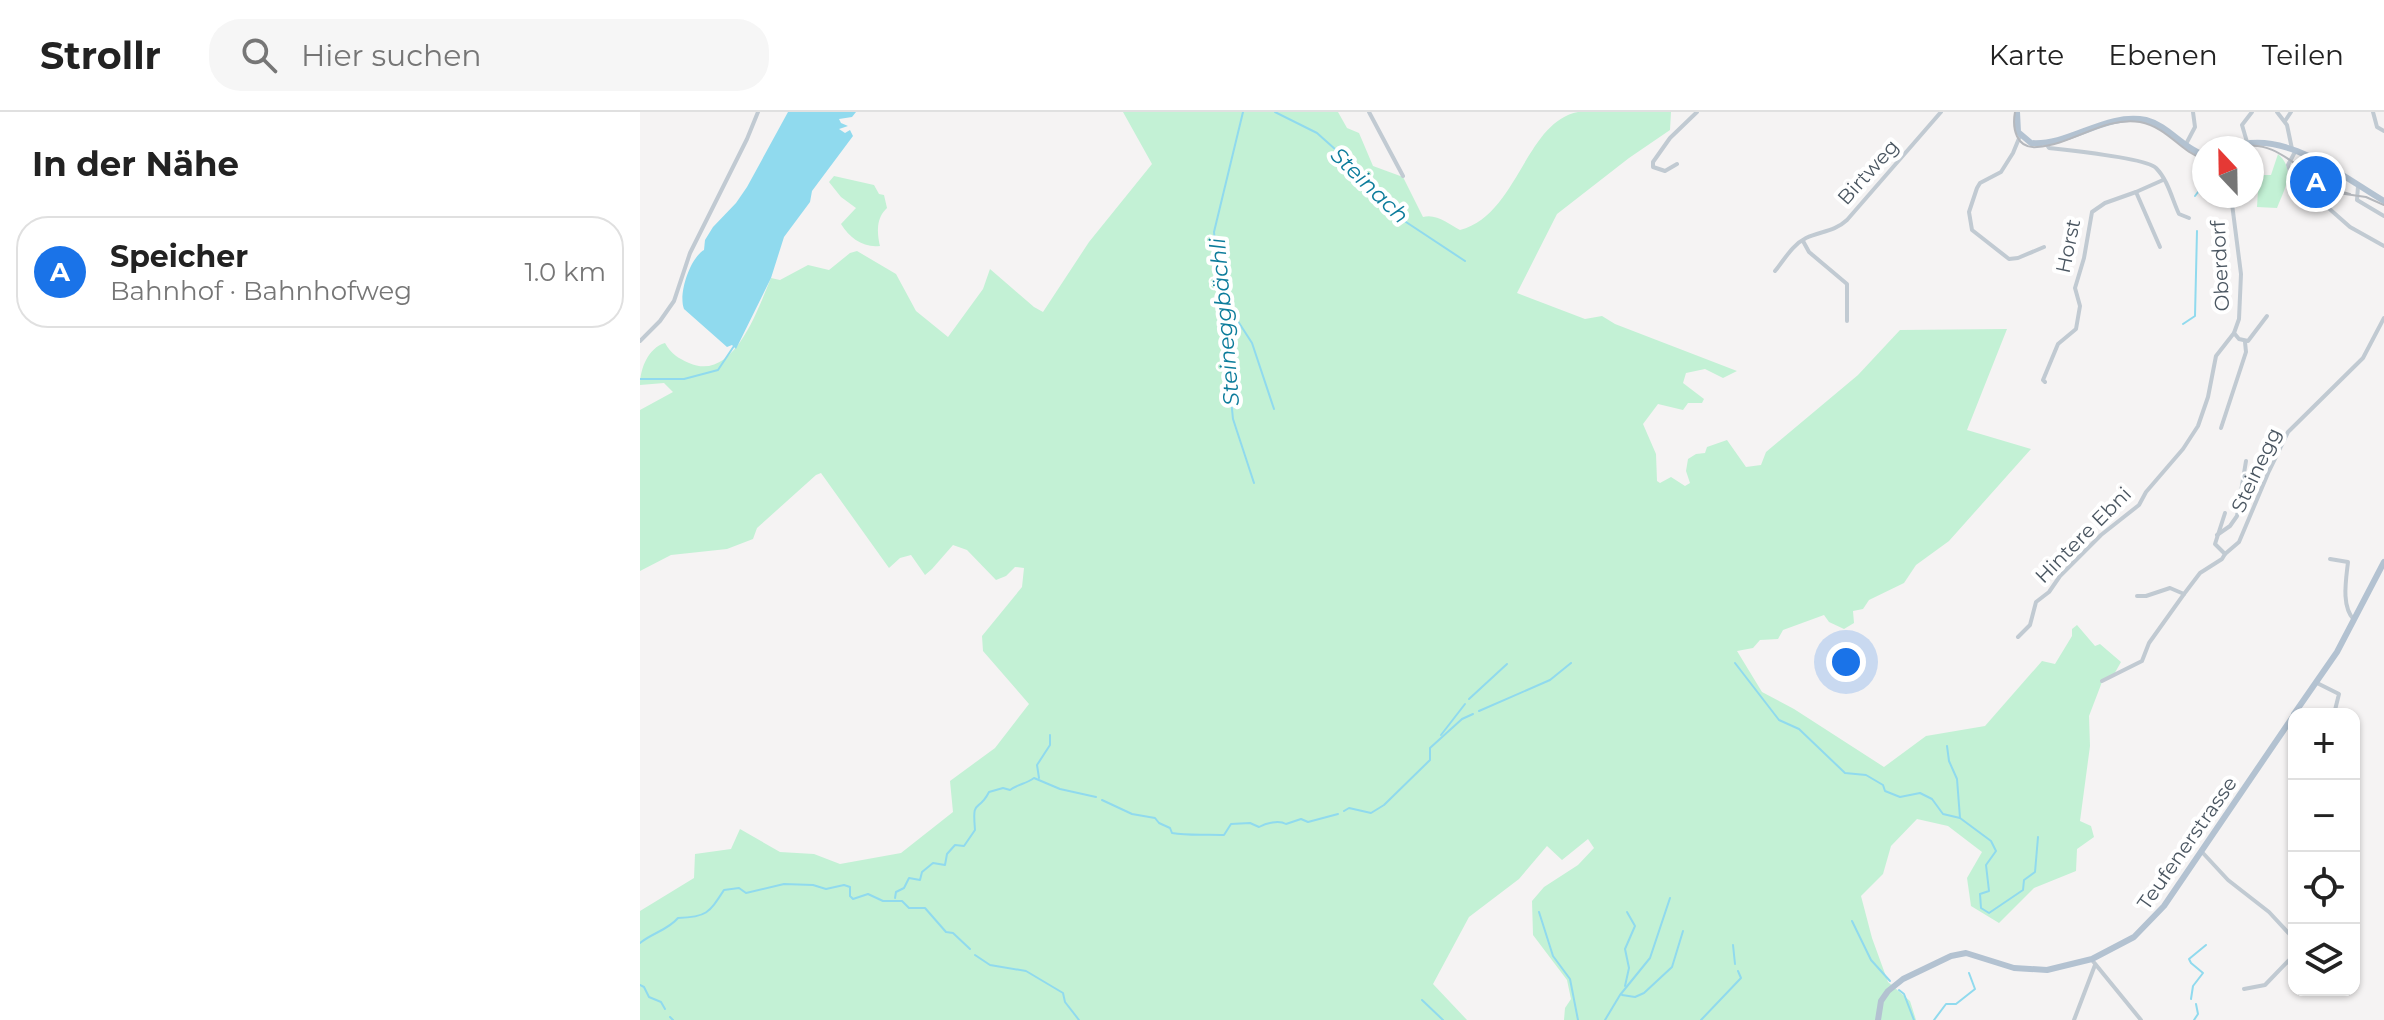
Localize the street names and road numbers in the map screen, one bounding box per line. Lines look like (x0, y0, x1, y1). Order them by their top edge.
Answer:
street label: Birtweg (1832, 134, 1904, 210)
street label: Horst (2051, 217, 2085, 275)
street label: Oberdorf (2206, 219, 2234, 312)
street label: Steinegg (2226, 424, 2286, 516)
street label: Hintere Ebni (2030, 482, 2136, 588)
street label: Teufenerstrasse (2132, 772, 2242, 914)

